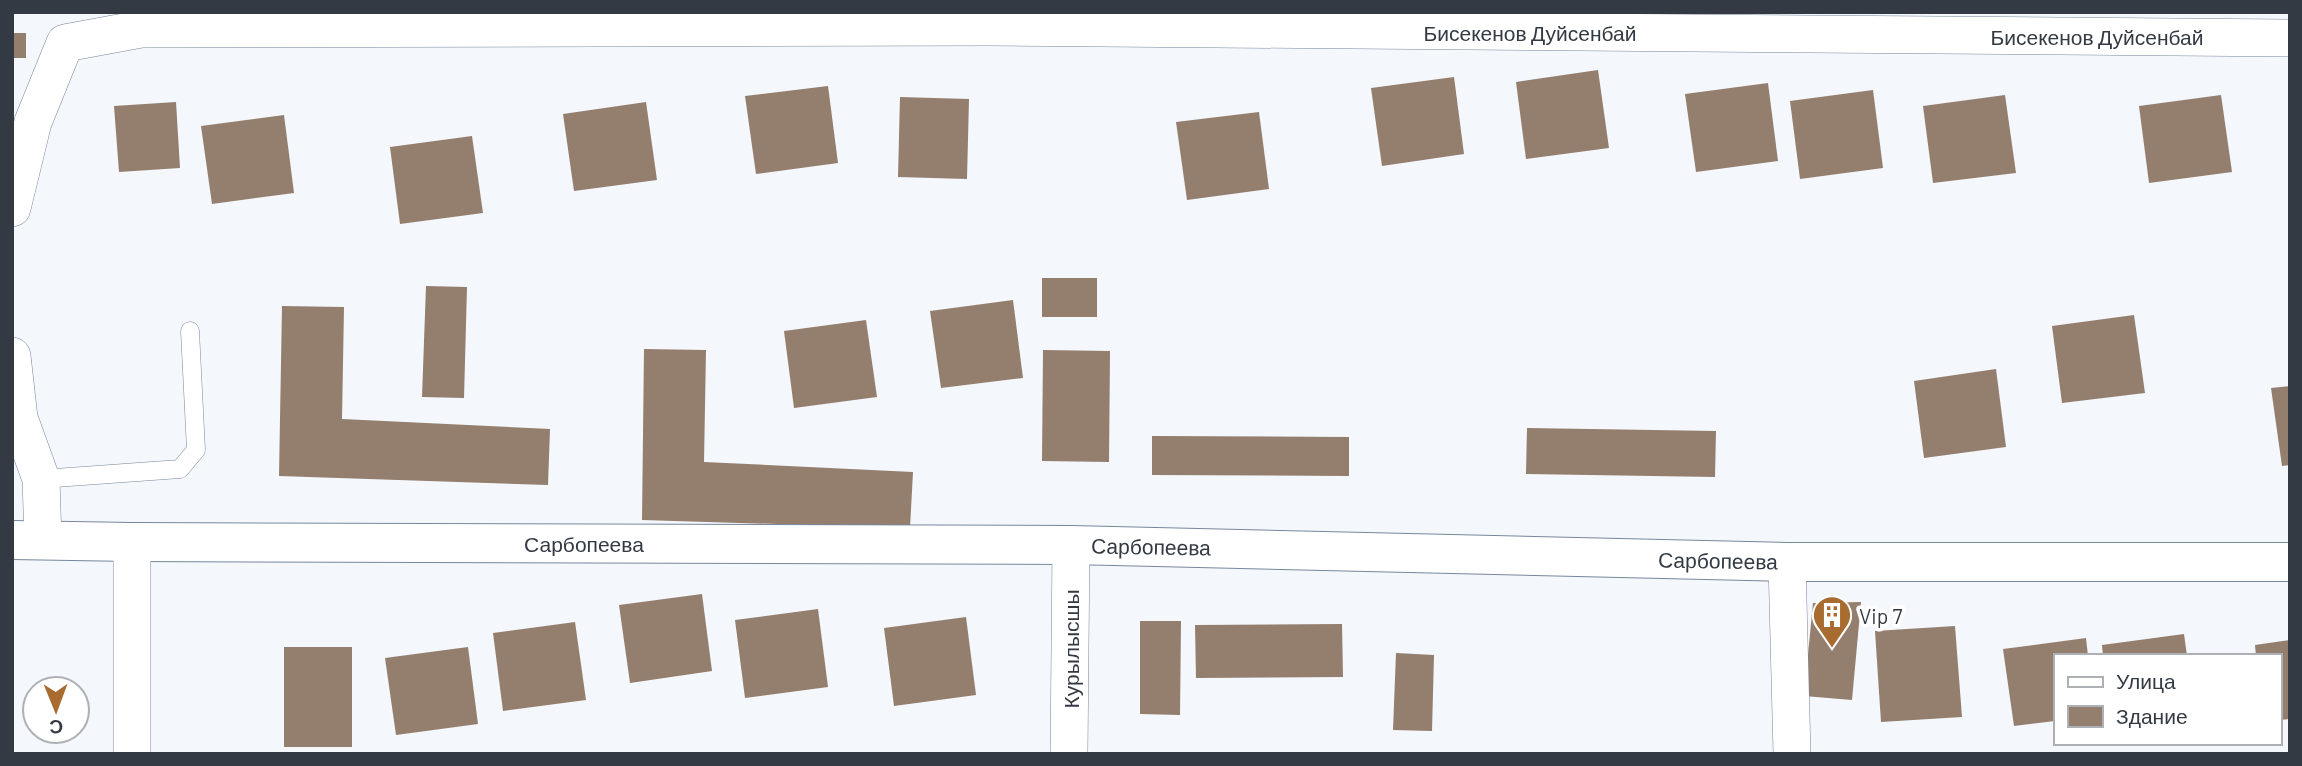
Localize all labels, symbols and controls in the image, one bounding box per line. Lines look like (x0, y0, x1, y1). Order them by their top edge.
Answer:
street label: Бисекенов Дуйсенбай (1423, 20, 1637, 45)
street label: Бисекенов Дуйсенбай (1990, 24, 2204, 49)
street label: Сарбопеева (524, 531, 644, 556)
street label: Сарбопеева (1091, 532, 1211, 560)
street label: Сарбопеева (1658, 546, 1778, 574)
street label: Курылысшы (1058, 589, 1083, 709)
building icon: Vip 7 (1811, 594, 1853, 649)
place label: Vip 7 (1859, 603, 1903, 628)
legend (2054, 654, 2281, 745)
text: Улица (2116, 668, 2176, 693)
north arrow (21, 675, 91, 745)
text: Здание (2116, 703, 2188, 728)
text: С (49, 716, 63, 739)

